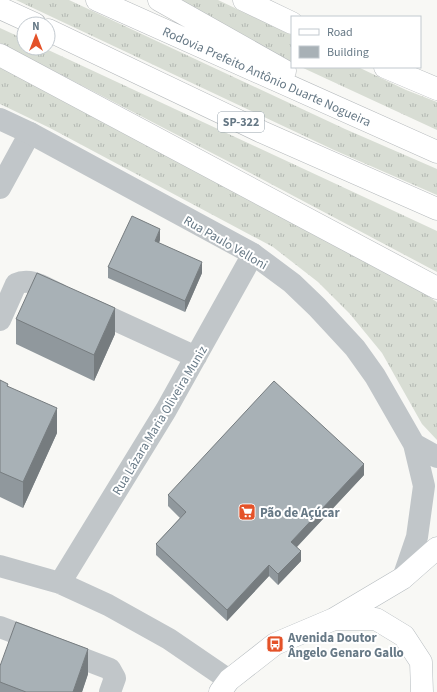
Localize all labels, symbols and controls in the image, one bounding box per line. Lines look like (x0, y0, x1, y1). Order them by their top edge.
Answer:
north arrow (16, 16, 56, 56)
legend (291, 16, 421, 68)
text: N (32, 19, 40, 34)
street label: Rodovia Prefeito Antônio Duarte Nogueira (159, 23, 374, 131)
text: Road (327, 24, 353, 41)
text: Building (327, 44, 369, 61)
road number: SP-322 (218, 112, 264, 132)
street label: Rua Paulo Velloni (180, 212, 271, 274)
street label: Rua Lázara Maria Oliveira Muniz (108, 342, 212, 498)
supermarket icon: Pão de Açúcar (237, 502, 257, 522)
place label: Pão de Açúcar (260, 504, 340, 522)
place label: Avenida Doutor Ângelo Genaro Gallo (287, 629, 404, 662)
bus stop icon: Avenida Doutor Ângelo Genaro Gallo (265, 634, 285, 654)

